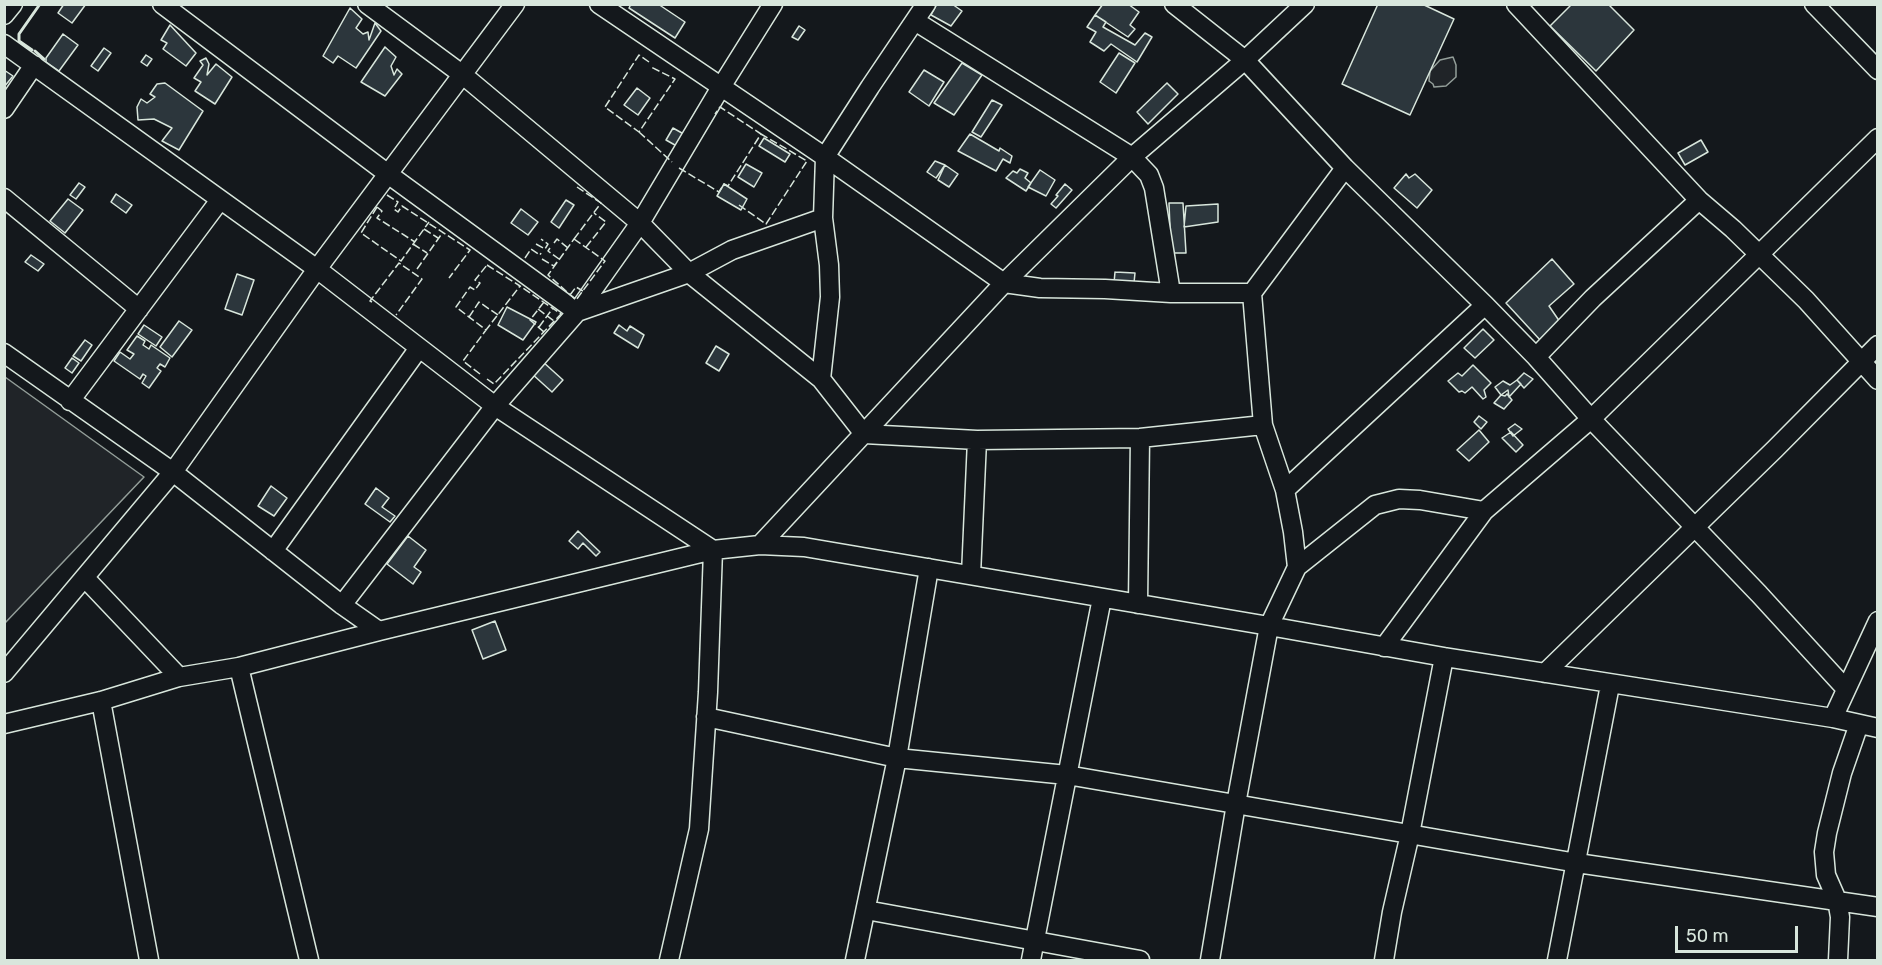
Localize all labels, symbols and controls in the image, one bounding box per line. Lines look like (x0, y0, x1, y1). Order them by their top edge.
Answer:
scale bar (1678, 914, 1801, 952)
text: 50 m (1686, 925, 1729, 947)

